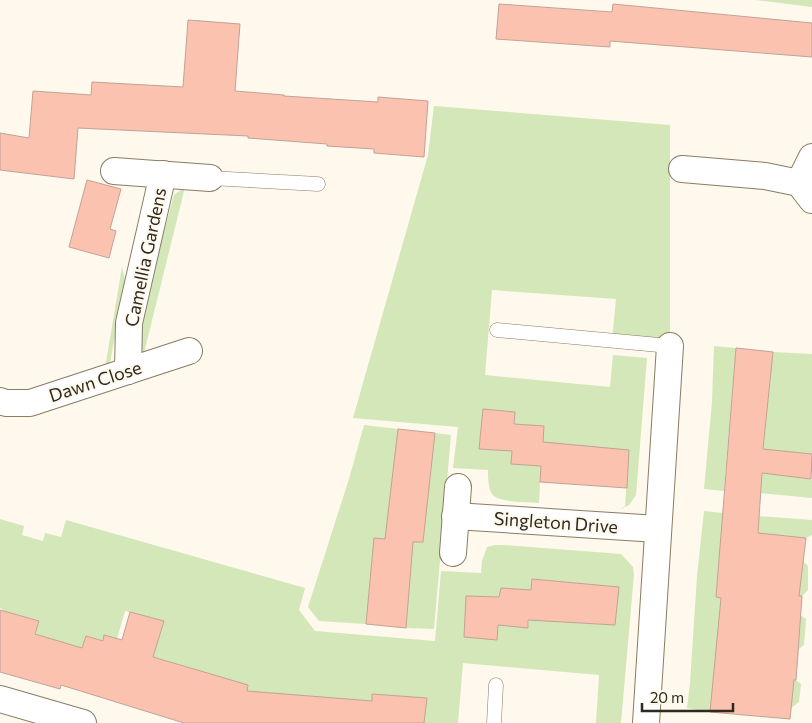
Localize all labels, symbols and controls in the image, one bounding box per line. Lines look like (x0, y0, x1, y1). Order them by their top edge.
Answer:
street label: Camellia Gardens (120, 186, 170, 328)
street label: Dawn Close (46, 356, 144, 406)
street label: Singleton Drive (493, 507, 619, 537)
scale bar (642, 680, 733, 712)
text: 20 m (650, 688, 684, 706)

